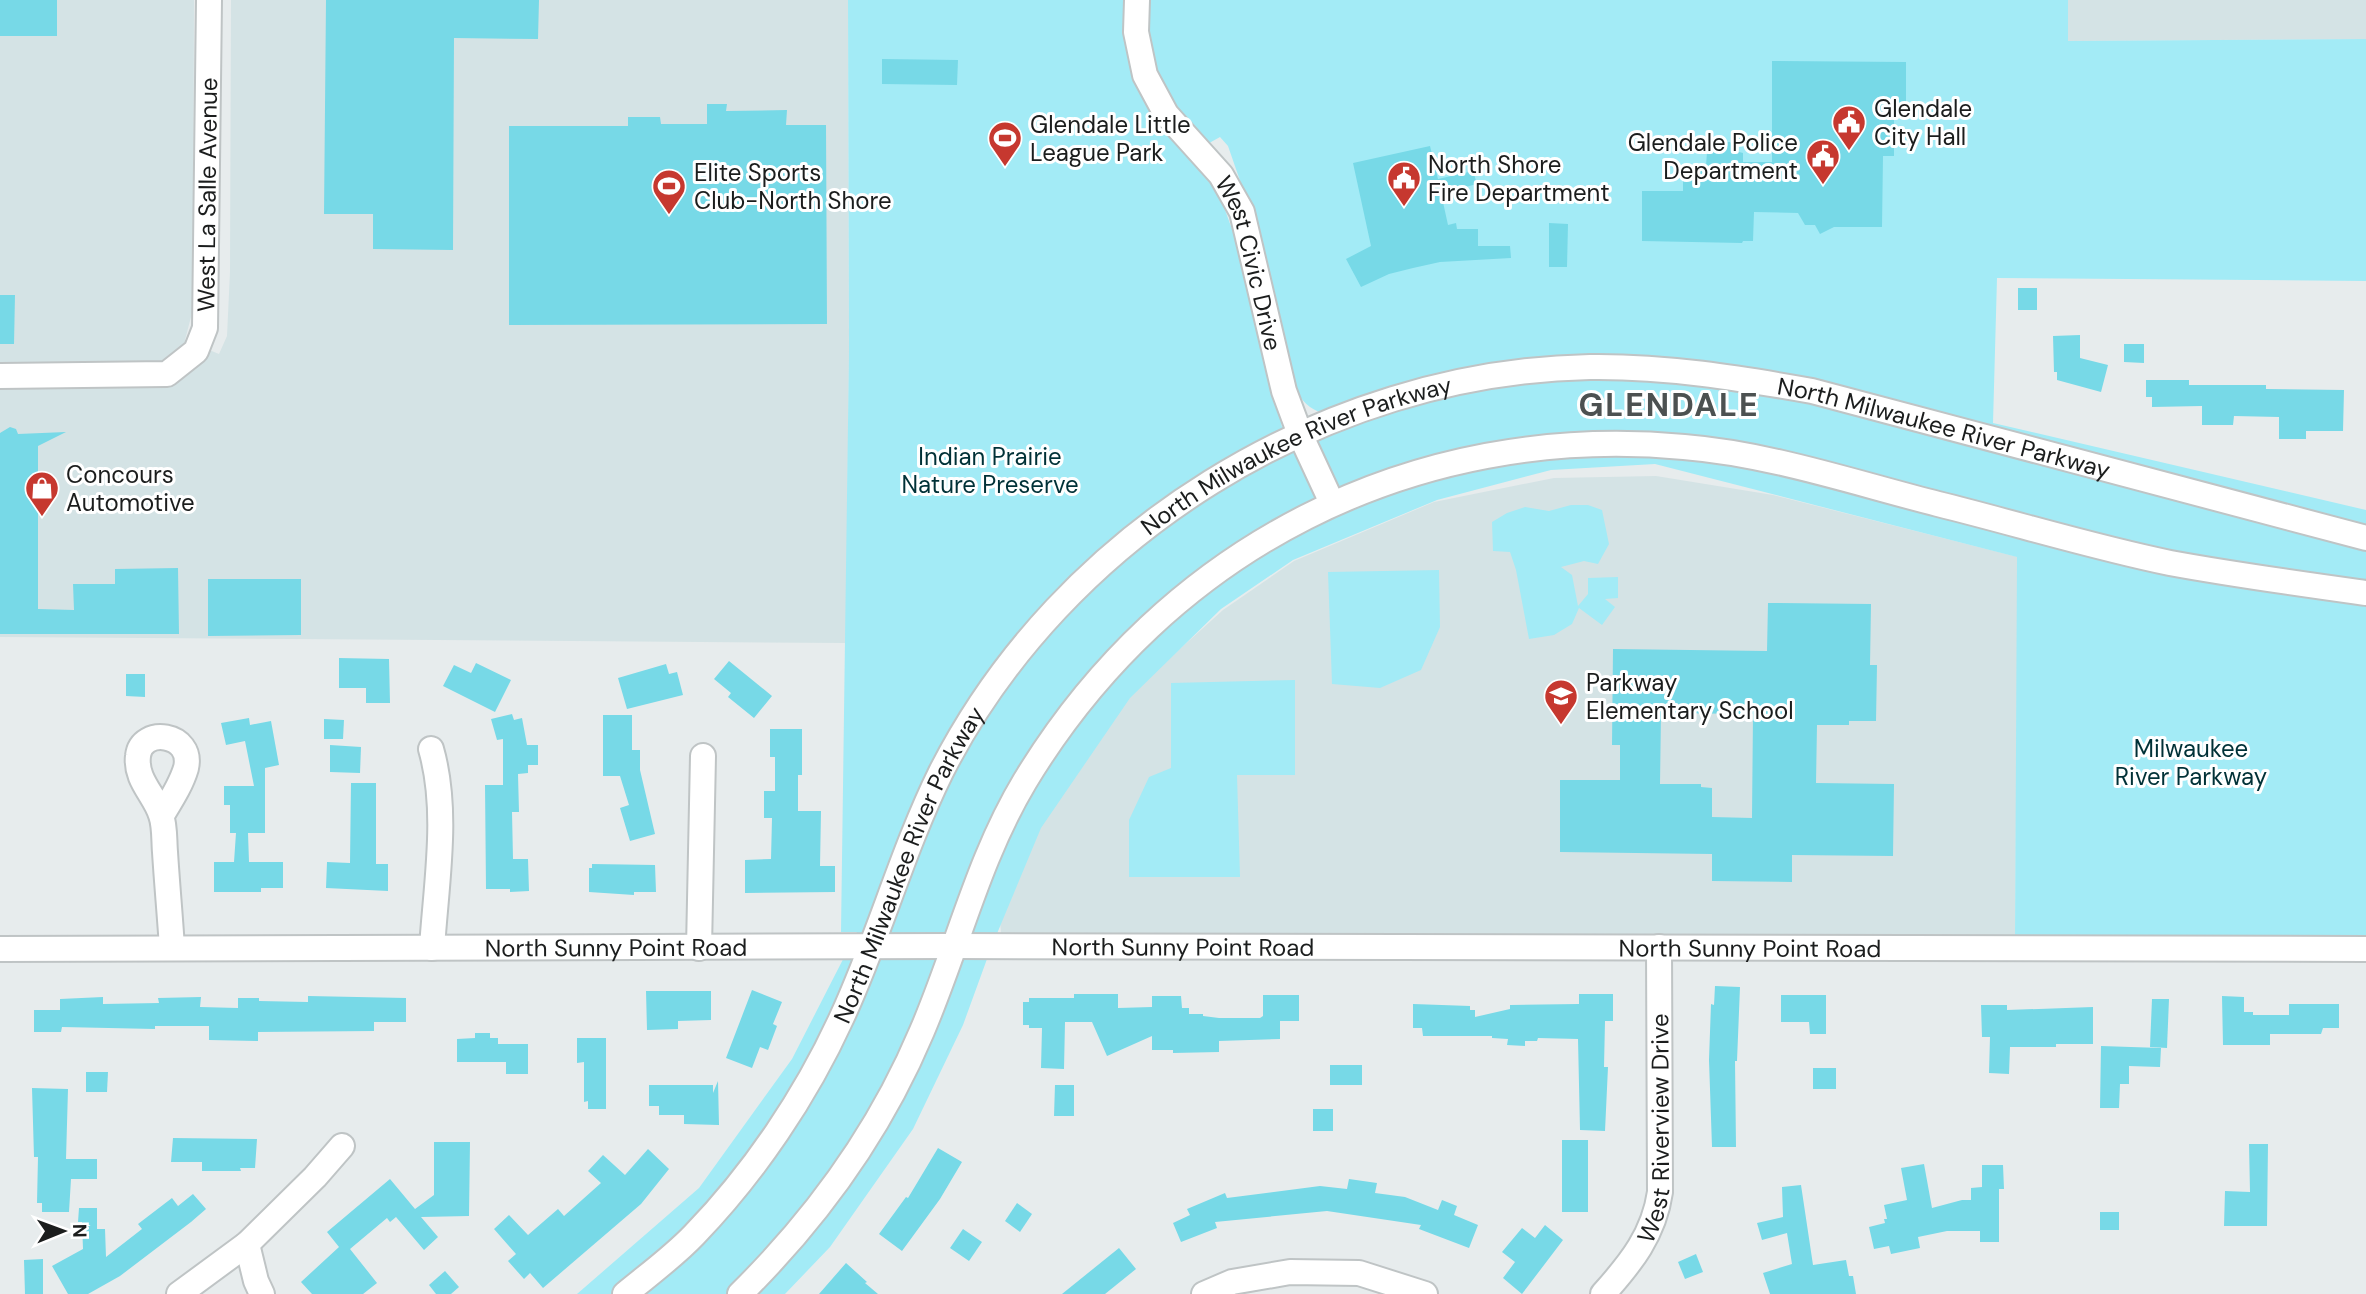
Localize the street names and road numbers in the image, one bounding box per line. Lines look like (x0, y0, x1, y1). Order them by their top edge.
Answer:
street label: West La Salle Avenue (190, 77, 224, 312)
street label: West Civic Drive (1209, 170, 1289, 354)
street label: North Milwaukee River Parkway (1134, 369, 1454, 541)
street label: North Milwaukee River Parkway (1775, 370, 2114, 485)
street label: North Milwaukee River Parkway (826, 700, 991, 1028)
street label: North Sunny Point Road (485, 931, 747, 963)
street label: North Sunny Point Road (1052, 931, 1314, 962)
street label: North Sunny Point Road (1619, 932, 1881, 963)
street label: West Riverview Drive (1630, 1013, 1676, 1248)

